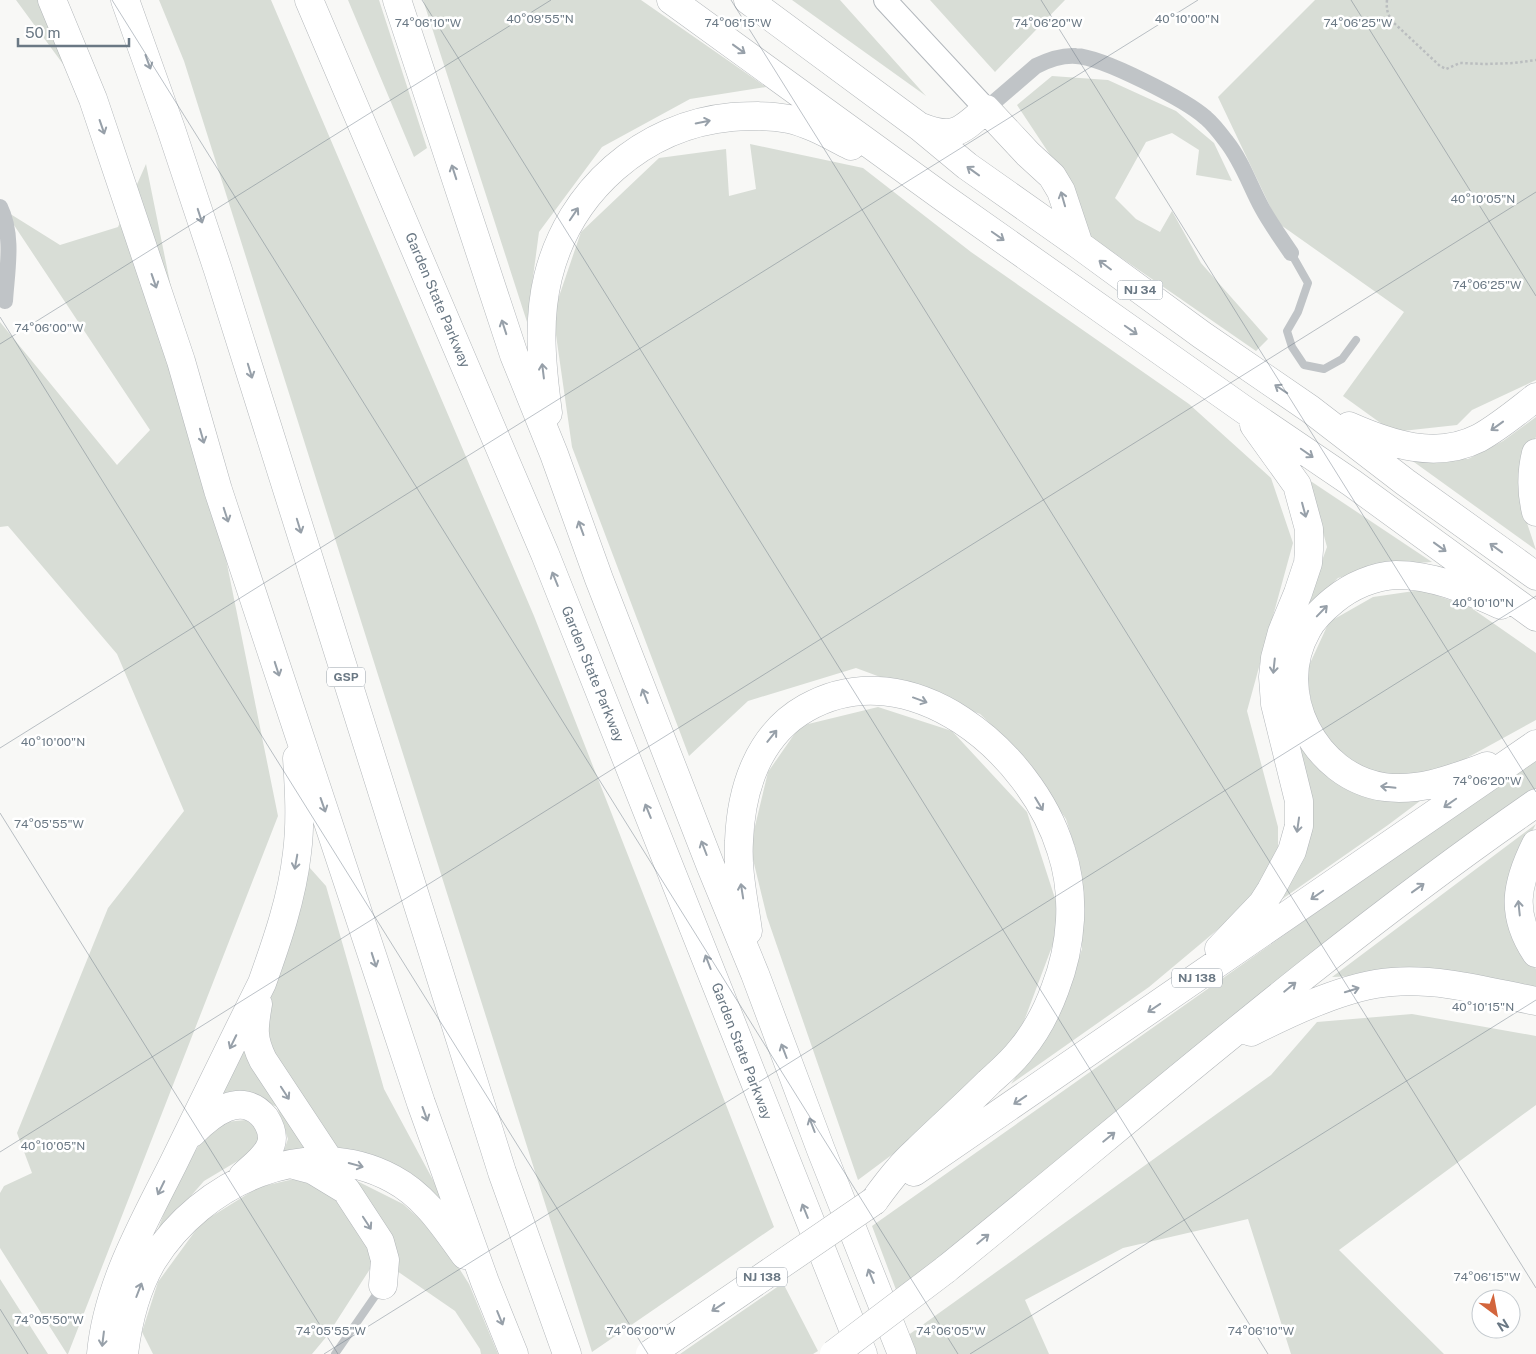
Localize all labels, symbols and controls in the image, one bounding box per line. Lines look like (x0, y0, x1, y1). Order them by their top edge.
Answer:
text: 40°09'55"N (506, 12, 574, 26)
text: 40°10'00"N (1155, 12, 1219, 26)
scale bar (18, 15, 129, 47)
text: 74°06'10"W (395, 16, 462, 30)
text: 74°06'15"W (705, 16, 772, 30)
text: 74°06'20"W (1014, 16, 1083, 30)
text: 74°06'25"W (1323, 16, 1393, 30)
text: 50 m (25, 24, 60, 41)
one-way arrow (732, 44, 746, 54)
one-way arrow (144, 54, 153, 70)
one-way arrow (694, 117, 710, 127)
one-way arrow (98, 118, 107, 134)
one-way arrow (448, 165, 458, 181)
one-way arrow (967, 165, 980, 176)
one-way arrow (1057, 191, 1067, 207)
text: 40°10'05"N (1451, 192, 1515, 206)
one-way arrow (196, 208, 206, 224)
one-way arrow (569, 208, 579, 222)
street label: Garden State Parkway (402, 230, 474, 370)
one-way arrow (991, 231, 1005, 241)
one-way arrow (1098, 260, 1112, 270)
one-way arrow (149, 272, 159, 288)
text: 74°06'25"W (1452, 278, 1522, 292)
road number: NJ 34 (1118, 280, 1162, 300)
one-way arrow (499, 319, 509, 335)
text: 74°06'00"W (15, 321, 84, 335)
one-way arrow (1124, 325, 1138, 335)
one-way arrow (246, 362, 255, 378)
one-way arrow (538, 363, 548, 379)
one-way arrow (1274, 384, 1288, 394)
one-way arrow (1490, 421, 1504, 431)
one-way arrow (198, 427, 208, 443)
one-way arrow (1300, 448, 1314, 458)
one-way arrow (1299, 501, 1309, 517)
one-way arrow (222, 507, 232, 523)
one-way arrow (294, 517, 304, 533)
one-way arrow (576, 521, 585, 537)
one-way arrow (1432, 542, 1446, 552)
one-way arrow (1490, 542, 1503, 553)
one-way arrow (550, 572, 559, 587)
text: 40°10'10"N (1452, 596, 1514, 610)
street label: Garden State Parkway (558, 604, 628, 745)
one-way arrow (1315, 605, 1328, 617)
one-way arrow (1269, 658, 1279, 674)
one-way arrow (273, 661, 282, 676)
road number: GSP (327, 668, 365, 686)
one-way arrow (640, 689, 649, 705)
one-way arrow (911, 696, 927, 705)
one-way arrow (767, 730, 778, 743)
text: 40°10'00"N (21, 735, 85, 749)
text: 74°06'20"W (1453, 774, 1522, 788)
one-way arrow (1380, 782, 1396, 792)
one-way arrow (319, 797, 328, 813)
one-way arrow (1035, 797, 1045, 811)
one-way arrow (1444, 798, 1458, 808)
one-way arrow (643, 804, 652, 819)
text: 74°05'55"W (14, 817, 85, 831)
one-way arrow (1293, 817, 1303, 833)
one-way arrow (698, 841, 708, 856)
one-way arrow (290, 854, 300, 870)
one-way arrow (1411, 882, 1424, 893)
one-way arrow (737, 884, 747, 900)
one-way arrow (1310, 890, 1324, 900)
one-way arrow (1515, 901, 1524, 917)
one-way arrow (370, 951, 379, 967)
one-way arrow (702, 955, 711, 970)
road number: NJ 138 (1172, 968, 1222, 988)
street label: Garden State Parkway (708, 980, 776, 1122)
one-way arrow (1283, 982, 1296, 993)
one-way arrow (1344, 985, 1360, 995)
text: 40°10'15"N (1452, 1000, 1514, 1014)
one-way arrow (1147, 1003, 1161, 1013)
one-way arrow (227, 1034, 237, 1049)
one-way arrow (779, 1044, 788, 1060)
one-way arrow (280, 1085, 290, 1099)
one-way arrow (1013, 1095, 1027, 1105)
one-way arrow (421, 1106, 430, 1121)
one-way arrow (807, 1118, 816, 1133)
one-way arrow (1102, 1131, 1115, 1142)
text: 40°10'05"N (21, 1139, 85, 1153)
one-way arrow (348, 1161, 364, 1171)
one-way arrow (156, 1180, 165, 1195)
one-way arrow (800, 1204, 810, 1219)
one-way arrow (362, 1216, 373, 1230)
one-way arrow (976, 1234, 989, 1245)
road number: NJ 138 (737, 1268, 787, 1286)
one-way arrow (866, 1269, 875, 1284)
text: 74°06'15"W (1454, 1270, 1521, 1284)
one-way arrow (135, 1283, 144, 1298)
north arrow (1471, 1289, 1521, 1339)
one-way arrow (711, 1302, 725, 1312)
one-way arrow (495, 1310, 505, 1325)
text: 74°05'50"W (14, 1313, 84, 1327)
text: N (1494, 1315, 1512, 1335)
text: 74°05'55"W (296, 1324, 367, 1338)
text: 74°06'00"W (607, 1324, 676, 1338)
text: 74°06'05"W (916, 1324, 986, 1338)
text: 74°06'10"W (1228, 1324, 1295, 1338)
one-way arrow (98, 1331, 108, 1347)

